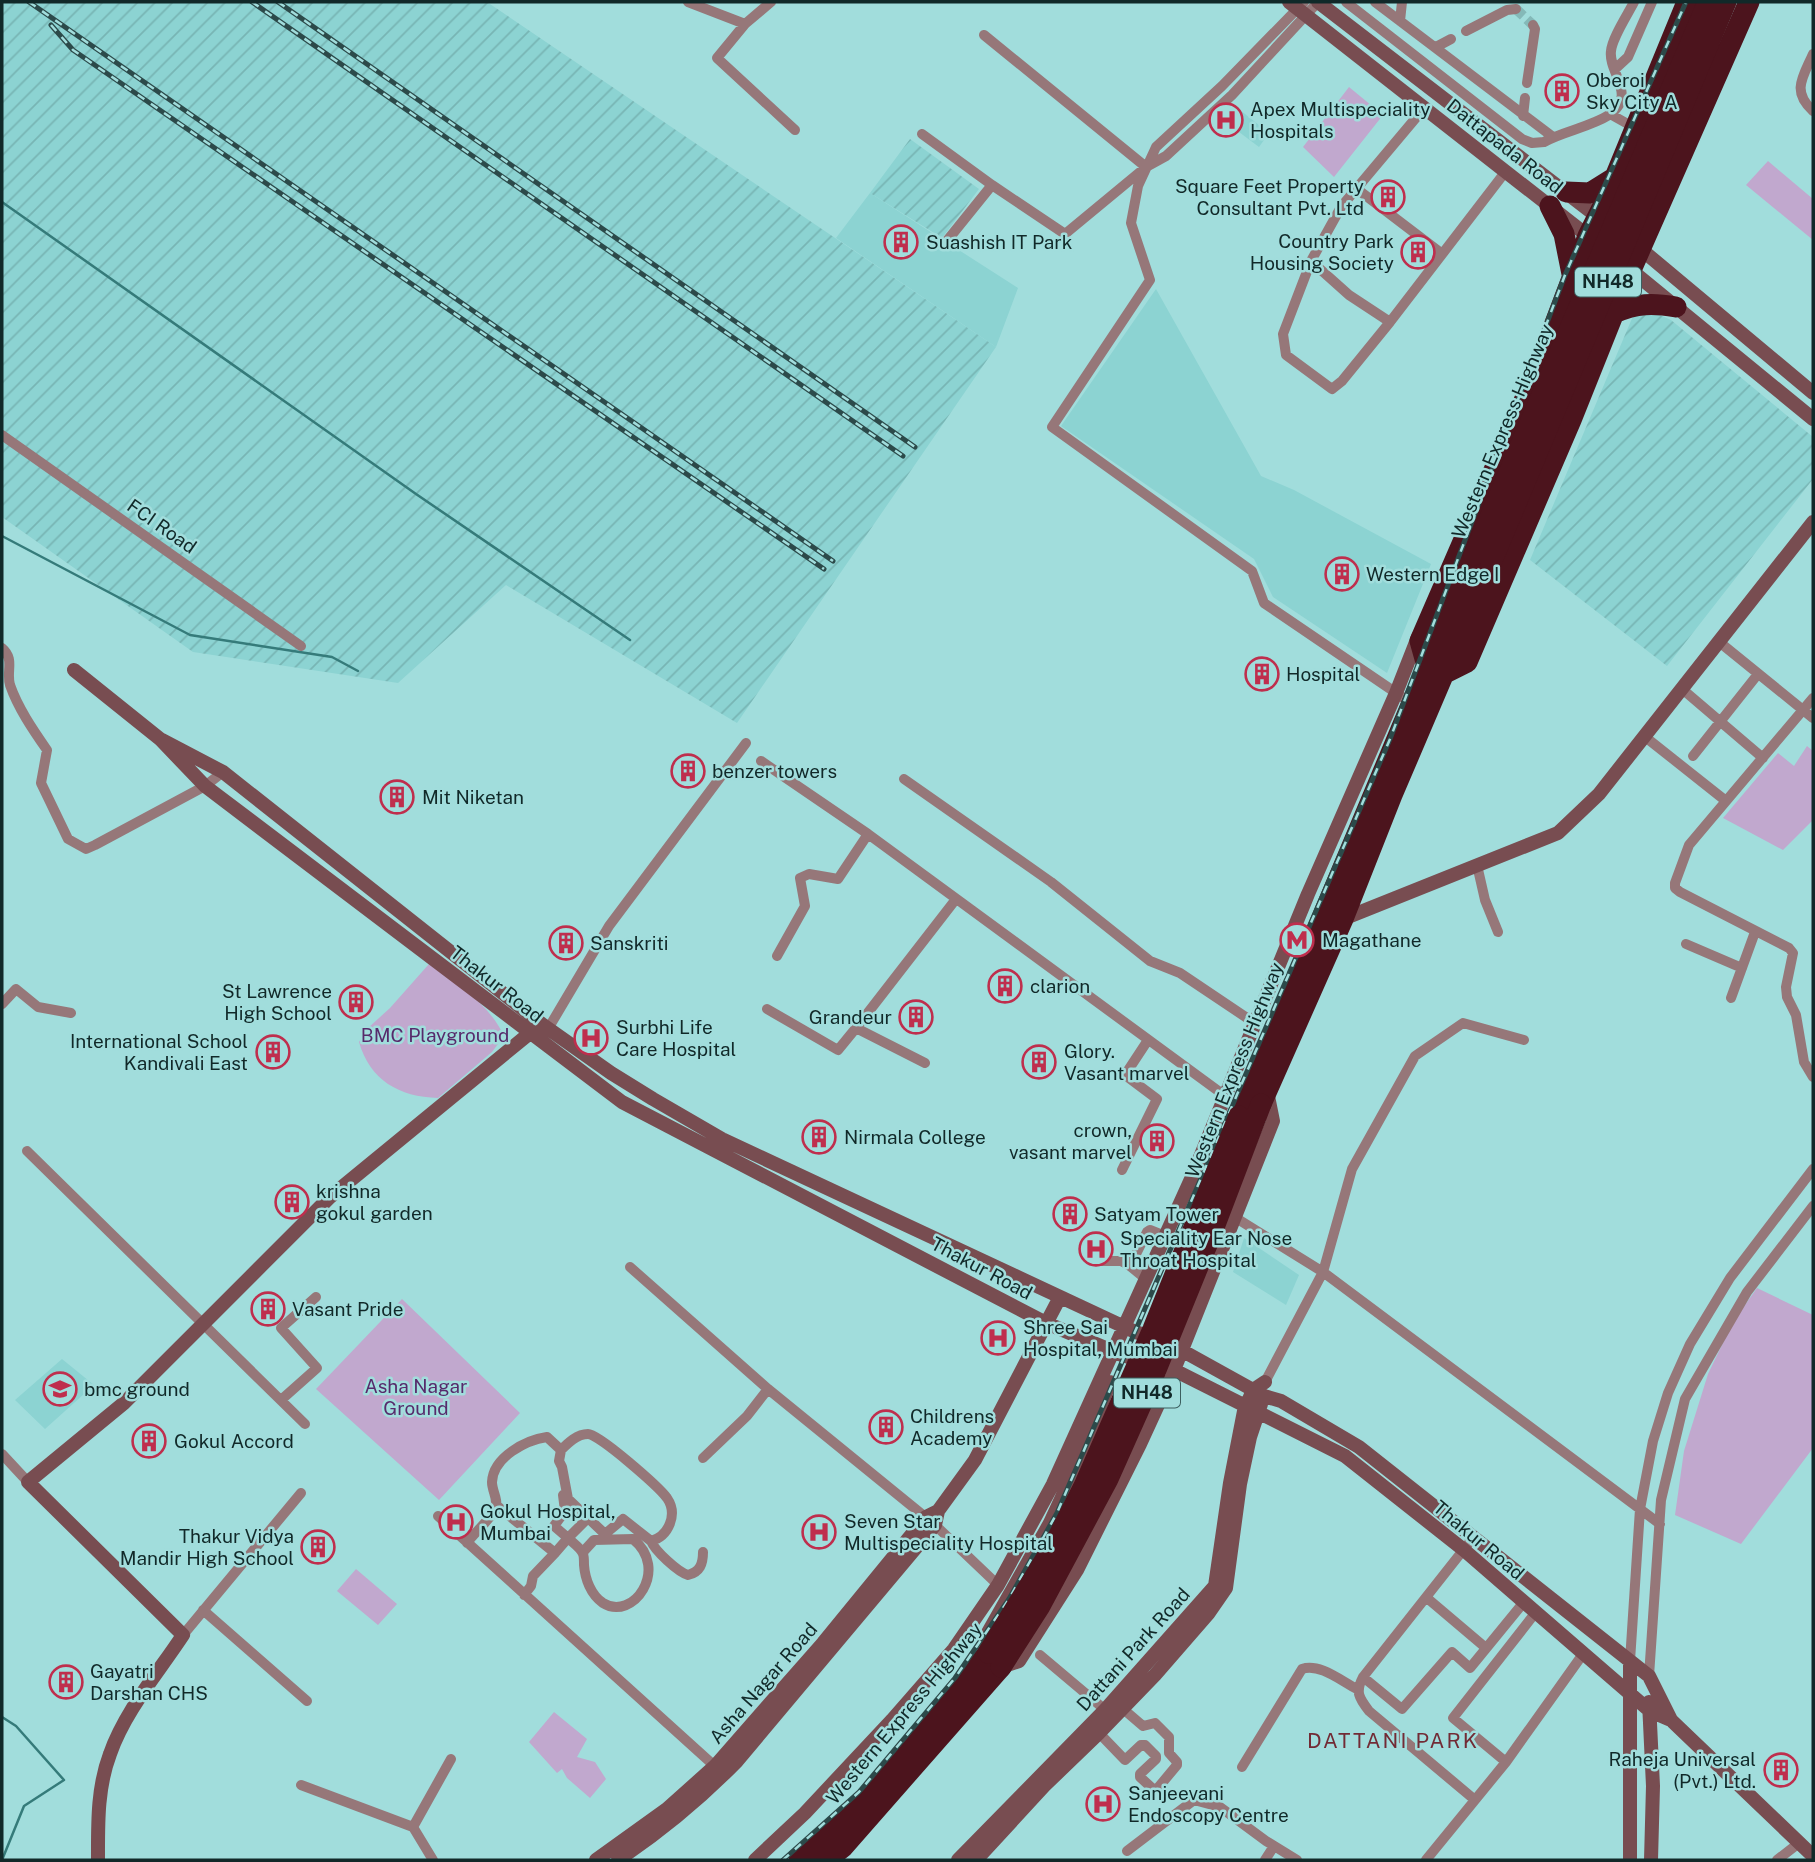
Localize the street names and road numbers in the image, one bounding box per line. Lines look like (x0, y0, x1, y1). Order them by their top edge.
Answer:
street label: Dattapada Road (1443, 94, 1567, 198)
road number: NH48 (1575, 268, 1641, 296)
street label: Western Express Highway (1447, 321, 1557, 541)
street label: FCI Road (123, 494, 201, 558)
street label: Thakur Road (446, 941, 548, 1027)
street label: Western Express Highway (1181, 959, 1287, 1181)
street label: Thakur Road (928, 1232, 1036, 1304)
road number: NH48 (1114, 1378, 1180, 1408)
street label: Thakur Road (1429, 1496, 1529, 1584)
street label: Dattani Park Road (1072, 1583, 1194, 1715)
street label: Asha Nagar Road (705, 1618, 821, 1748)
street label: Western Express Highway (822, 1618, 986, 1808)

